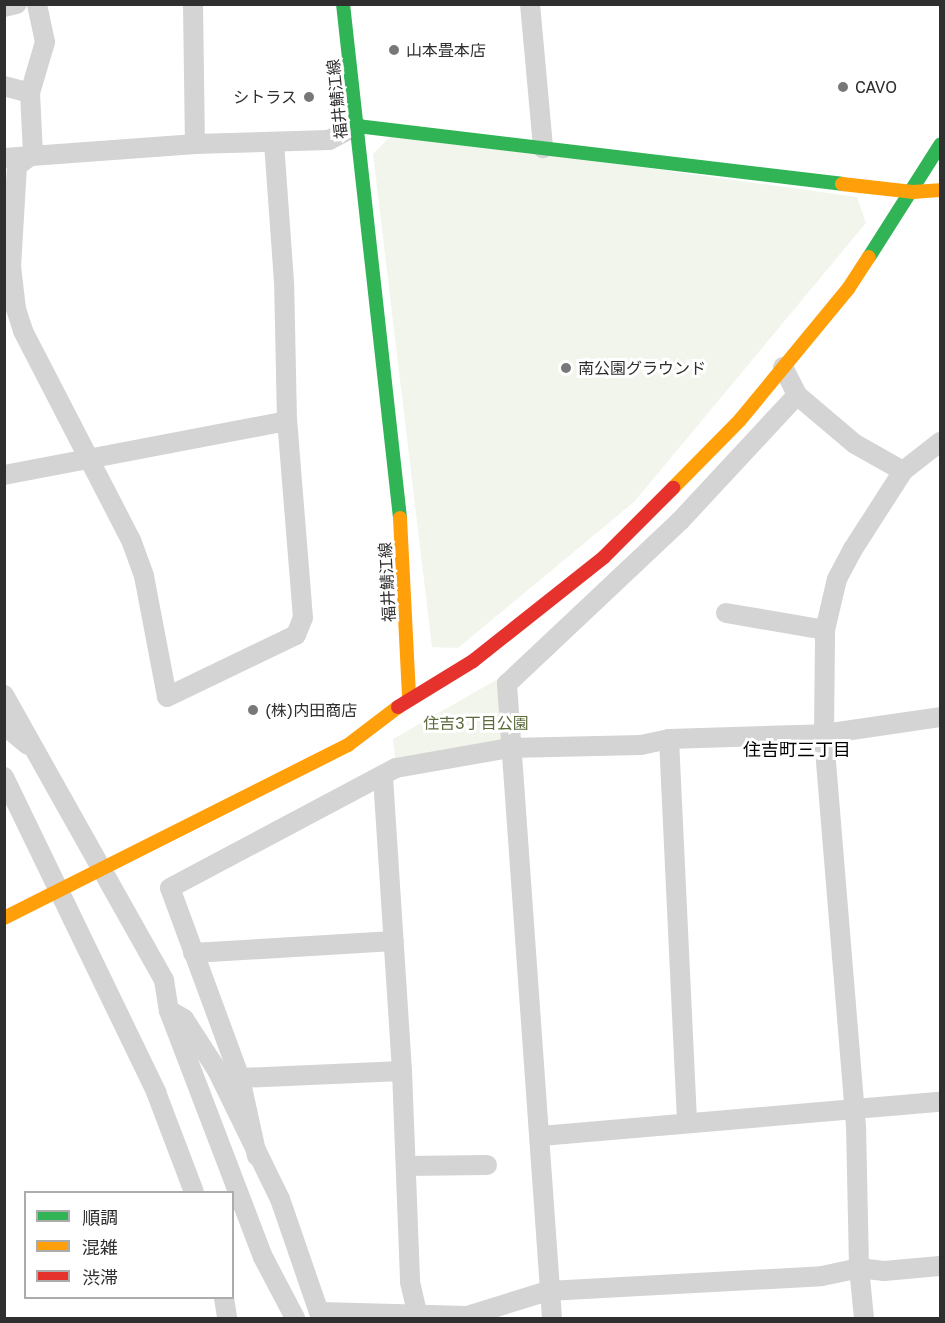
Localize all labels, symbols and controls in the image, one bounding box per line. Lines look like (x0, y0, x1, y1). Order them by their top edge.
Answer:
place label: 山本畳本店 (406, 40, 486, 60)
marker: 山本畳本店 (387, 43, 401, 57)
street label: 福井鯖江線 (323, 58, 351, 140)
place label: CAVO (855, 77, 897, 97)
marker: CAVO (836, 80, 850, 94)
place label: シトラス (233, 87, 297, 107)
marker: シトラス (302, 90, 316, 104)
place label: 南公園グラウンド (578, 358, 706, 378)
marker: 南公園グラウンド (559, 361, 573, 375)
street label: 福井鯖江線 (375, 542, 399, 622)
place label: (株)内田商店 (265, 700, 357, 720)
marker: (株)内田商店 (246, 703, 260, 717)
park label: 住吉3丁目公園 (423, 713, 529, 733)
district label: 住吉町三丁目 (743, 738, 851, 760)
legend (24, 1191, 234, 1299)
text: 順調 (82, 1206, 118, 1228)
text: 混雑 (82, 1236, 118, 1258)
text: 渋滞 (82, 1266, 118, 1288)

